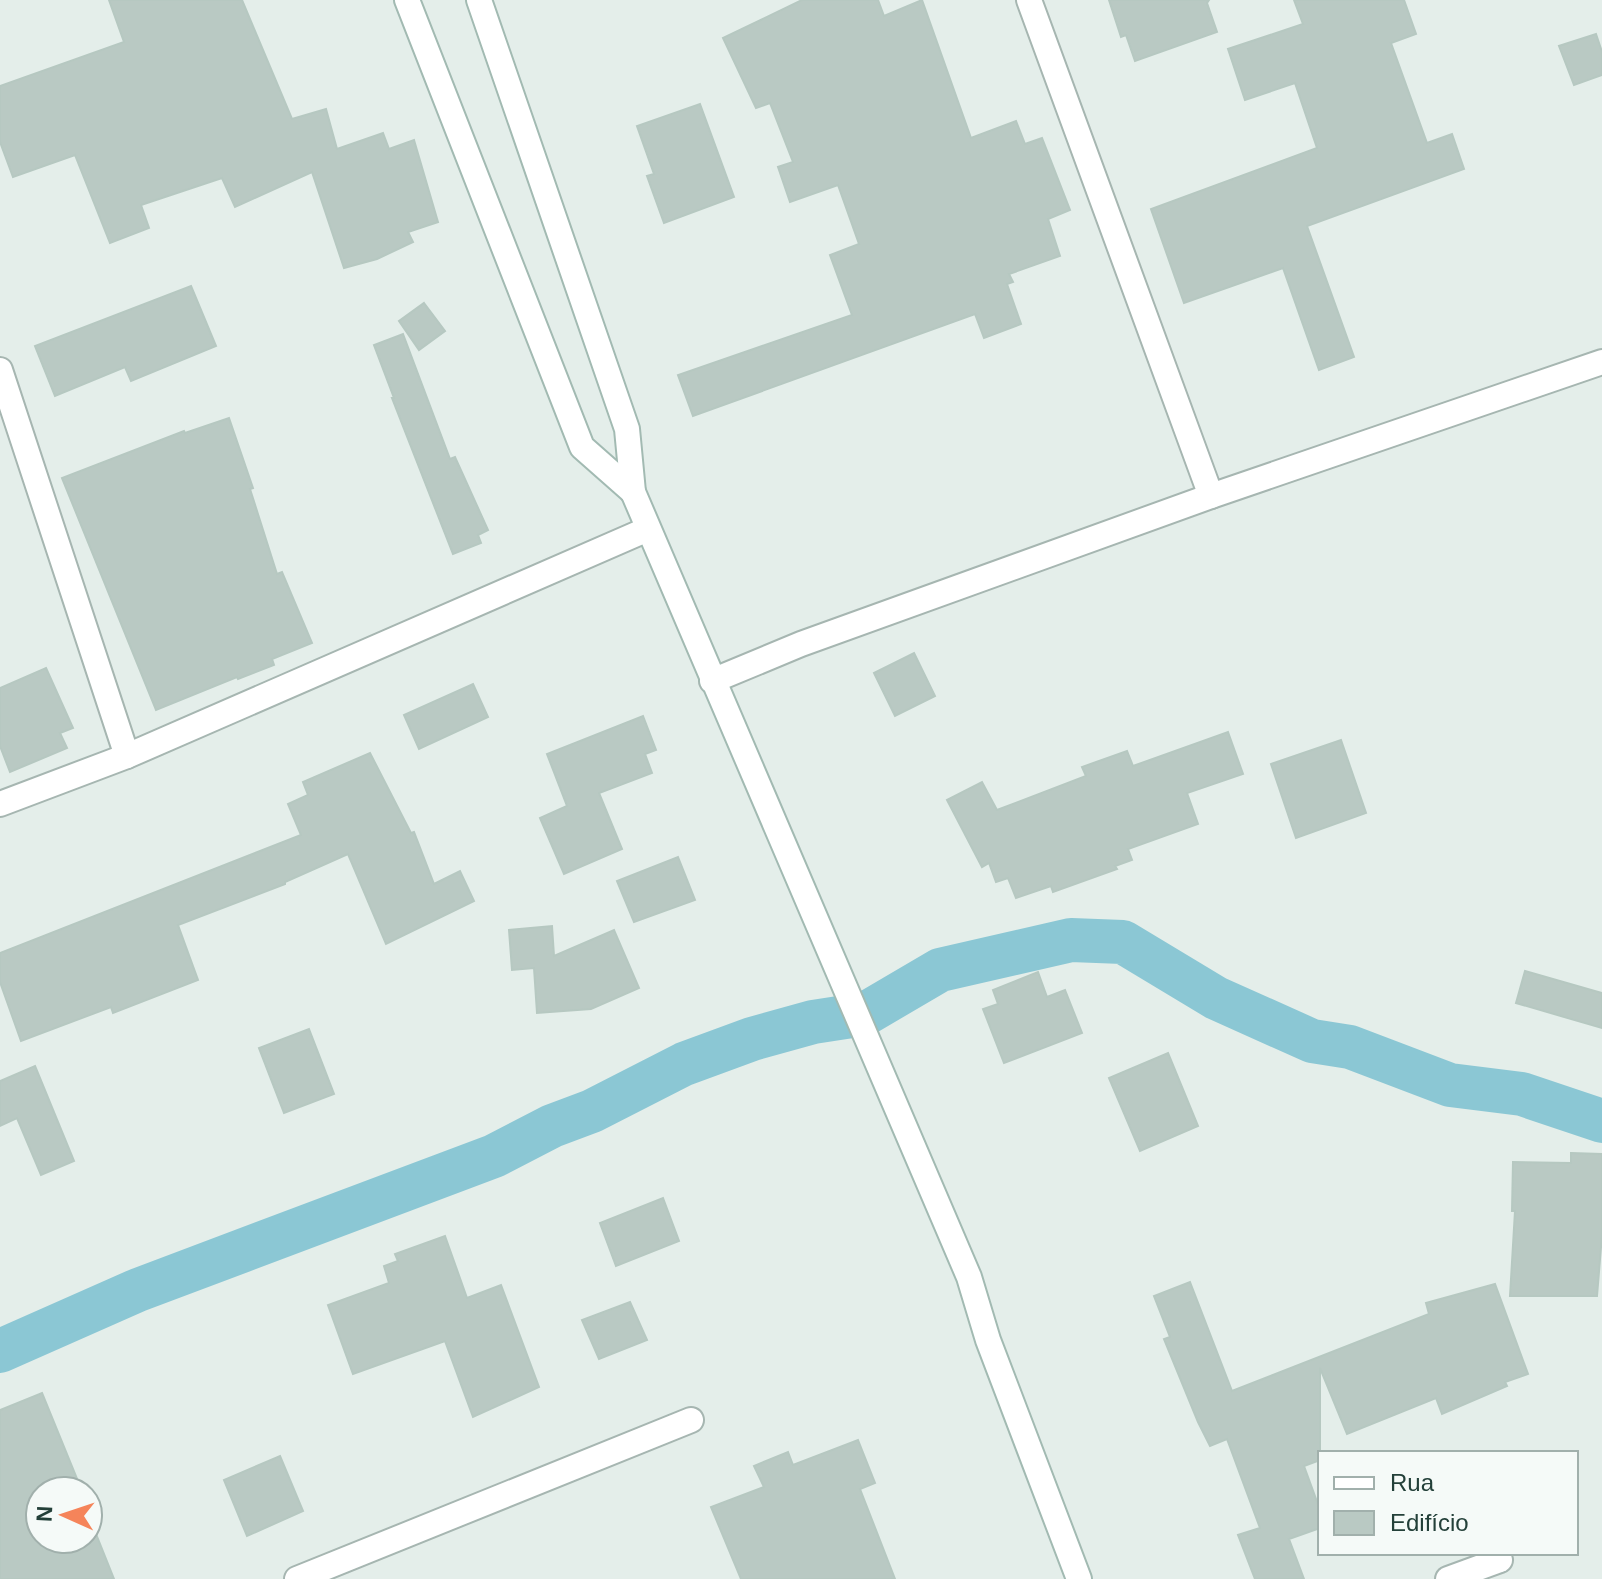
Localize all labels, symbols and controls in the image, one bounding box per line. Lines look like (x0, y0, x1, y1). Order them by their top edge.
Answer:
legend (1318, 1451, 1578, 1555)
text: Rua (1390, 1469, 1435, 1496)
north arrow (24, 1475, 104, 1555)
text: N (32, 1505, 57, 1523)
text: Edifício (1390, 1509, 1469, 1536)

